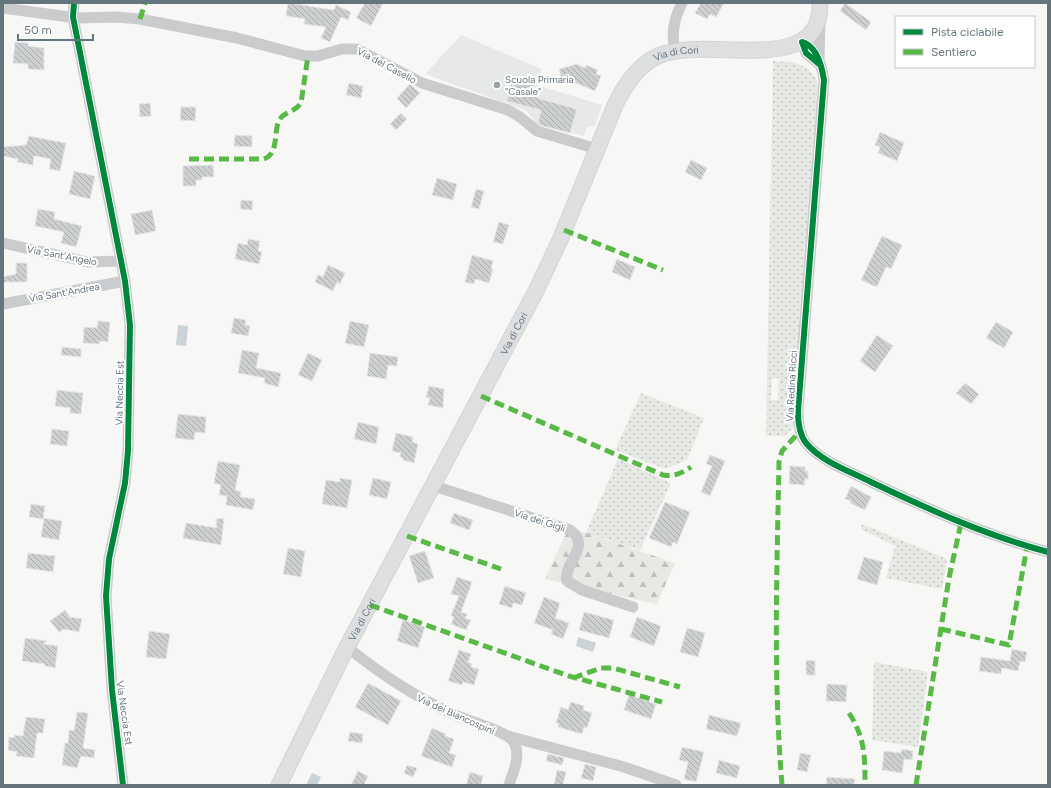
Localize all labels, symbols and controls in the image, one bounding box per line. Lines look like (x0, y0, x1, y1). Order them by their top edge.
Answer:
scale bar (18, 16, 93, 42)
legend (895, 16, 1035, 68)
text: 50 m (24, 23, 52, 37)
text: Pista ciclabile (931, 25, 1004, 39)
street label: Via di Cori (651, 43, 699, 64)
street label: Via del Casello (355, 44, 419, 87)
text: Sentiero (931, 45, 977, 59)
place label: Scuola Primaria "Casale" (505, 73, 574, 98)
marker: Scuola Primaria "Casale" (492, 80, 502, 90)
street label: Via Sant'Angelo (26, 242, 98, 269)
street label: Via Sant'Andrea (28, 280, 100, 305)
street label: Via di Cori (497, 310, 531, 357)
street label: Via Redina Ricci (783, 350, 800, 422)
street label: Via Neccia Est (112, 360, 127, 426)
street label: Via dei Gigli (513, 506, 567, 535)
street label: Via di Cori (345, 596, 379, 643)
street label: Via Neccia Est (114, 680, 136, 746)
street label: Via dei Biancospini (415, 691, 497, 737)

